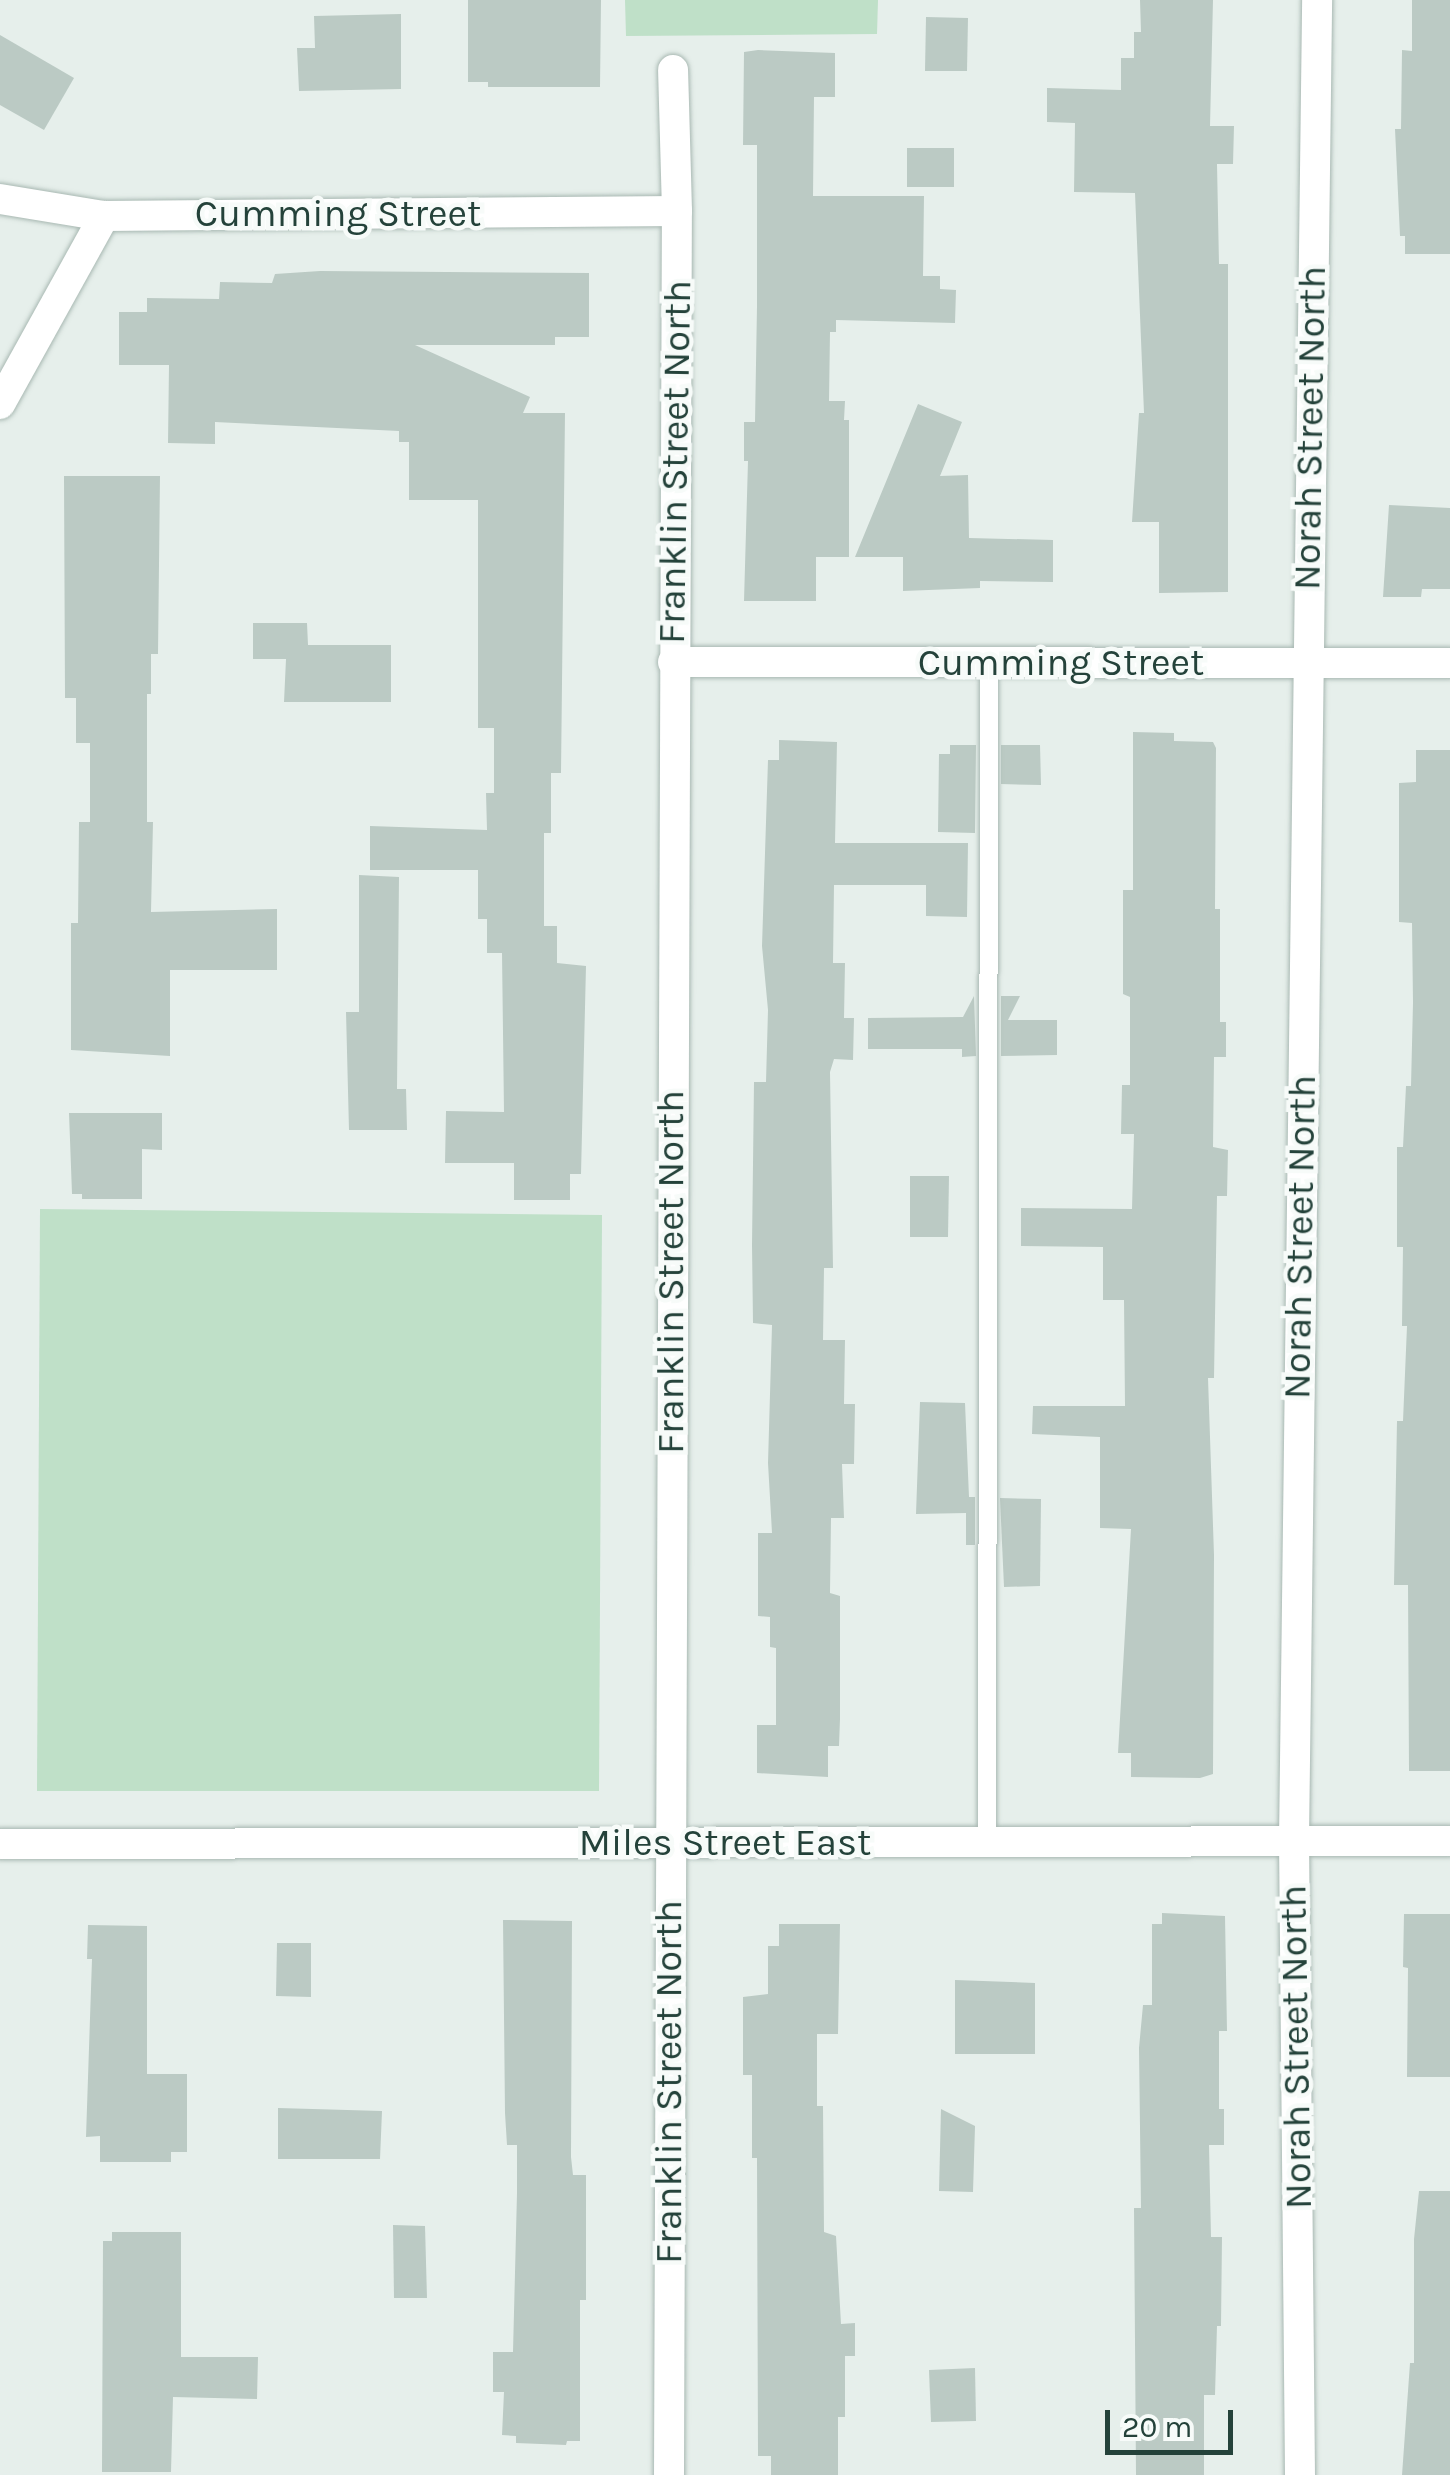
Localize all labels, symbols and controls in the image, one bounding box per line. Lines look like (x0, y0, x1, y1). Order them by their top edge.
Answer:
street label: Cumming Street (195, 191, 481, 237)
street label: Norah Street North (1284, 265, 1336, 591)
street label: Franklin Street North (649, 280, 701, 644)
street label: Cumming Street (918, 640, 1204, 686)
street label: Norah Street North (1274, 1074, 1326, 1400)
street label: Franklin Street North (648, 1090, 694, 1454)
street label: Miles Street East (579, 1820, 871, 1866)
street label: Norah Street North (1270, 1884, 1322, 2210)
street label: Franklin Street North (646, 1900, 692, 2264)
scale bar (1110, 2390, 1238, 2452)
text: 20 m (1122, 2409, 1192, 2445)

